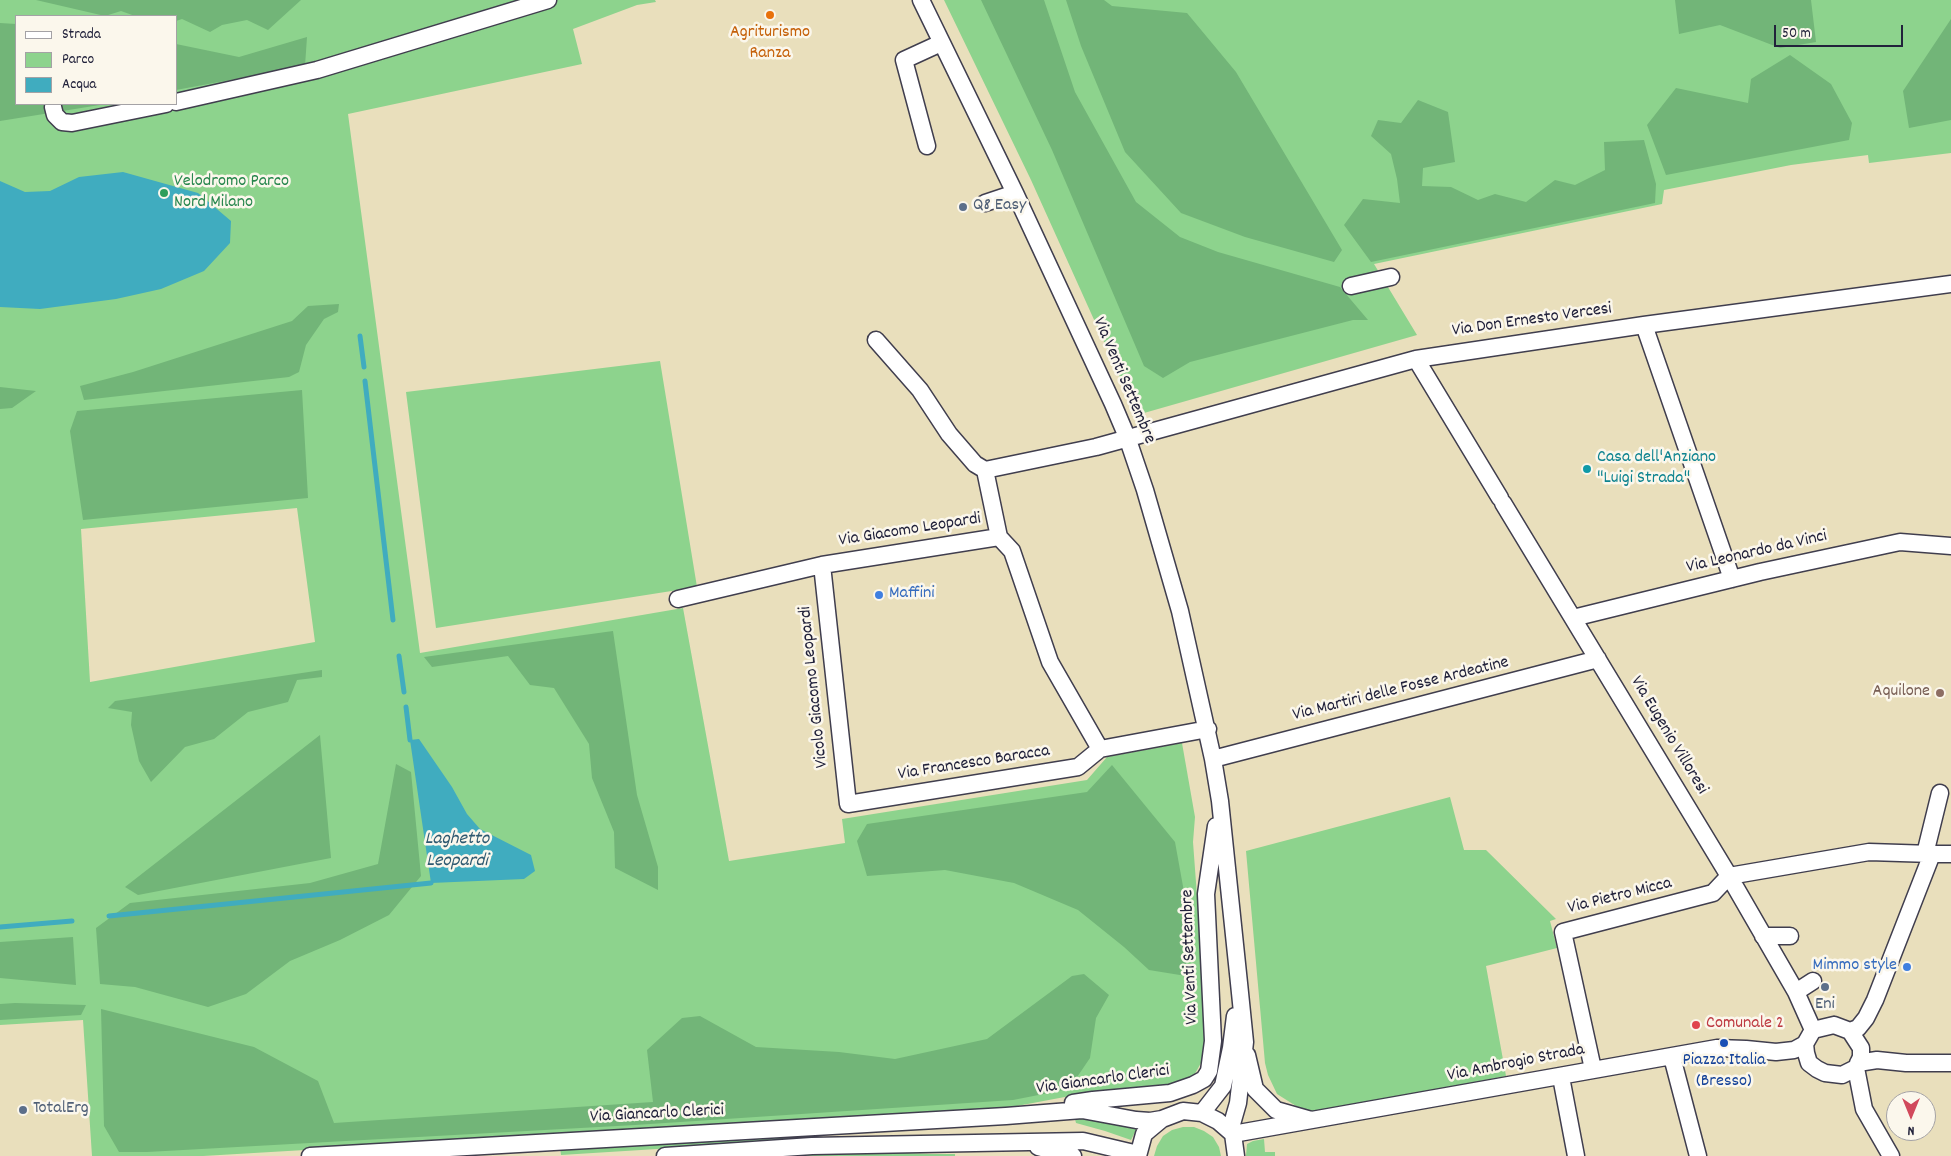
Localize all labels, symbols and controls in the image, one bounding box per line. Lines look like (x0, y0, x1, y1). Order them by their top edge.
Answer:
marker: Agriturismo Ranza (764, 9, 776, 21)
legend (15, 15, 178, 105)
scale bar (1776, 15, 1905, 47)
place label: Agriturismo Ranza (730, 23, 810, 66)
text: 50 m (1782, 23, 1811, 45)
text: Strada (62, 24, 101, 46)
text: Parco (62, 49, 94, 71)
text: Acqua (62, 74, 96, 96)
place label: Velodromo Parco Nord Milano (174, 172, 289, 214)
marker: Velodromo Parco Nord Milano (158, 187, 170, 199)
place label: Q8 Easy (973, 196, 1026, 218)
marker: Q8 Easy (957, 201, 969, 213)
street label: Via Don Ernesto Vercesi (1451, 299, 1613, 343)
street label: Via Venti Settembre (1087, 315, 1159, 447)
place label: Casa dell'Anziano "Luigi Strada" (1597, 448, 1716, 490)
marker: Casa dell'Anziano "Luigi Strada" (1581, 463, 1593, 475)
street label: Via Giacomo Leopardi (837, 509, 983, 553)
street label: Via Leonardo da Vinci (1685, 526, 1829, 580)
place label: Maffini (889, 584, 935, 606)
marker: Maffini (873, 589, 885, 601)
street label: Vicolo Giacomo Leopardi (796, 605, 834, 769)
street label: Via Martiri delle Fosse Ardeatine (1291, 653, 1511, 727)
street label: Via Eugenio Villoresi (1624, 673, 1712, 799)
place label: Aquilone (1873, 682, 1930, 704)
marker: Aquilone (1934, 687, 1946, 699)
street label: Via Francesco Baracca (897, 741, 1051, 787)
water label: Laghetto Leopardi (425, 829, 489, 873)
street label: Via Pietro Micca (1566, 874, 1674, 920)
street label: Via Venti Settembre (1178, 889, 1204, 1025)
place label: Mimmo style (1813, 956, 1897, 978)
marker: Mimmo style (1901, 961, 1913, 973)
marker: Eni (1819, 981, 1831, 993)
place label: Eni (1815, 995, 1835, 1017)
place label: Comunale 2 (1706, 1014, 1784, 1036)
marker: Comunale 2 (1690, 1019, 1702, 1031)
marker: Piazza Italia (Bresso) (1718, 1037, 1730, 1049)
street label: Via Ambrogio Strada (1446, 1040, 1586, 1088)
place label: Piazza Italia (Bresso) (1683, 1051, 1765, 1094)
street label: Via Giancarlo Clerici (1035, 1061, 1171, 1101)
north arrow (1886, 1091, 1936, 1141)
place label: TotalErg (33, 1099, 89, 1121)
street label: Via Giancarlo Clerici (590, 1101, 724, 1129)
marker: TotalErg (17, 1104, 29, 1116)
text: N (1908, 1120, 1914, 1140)

